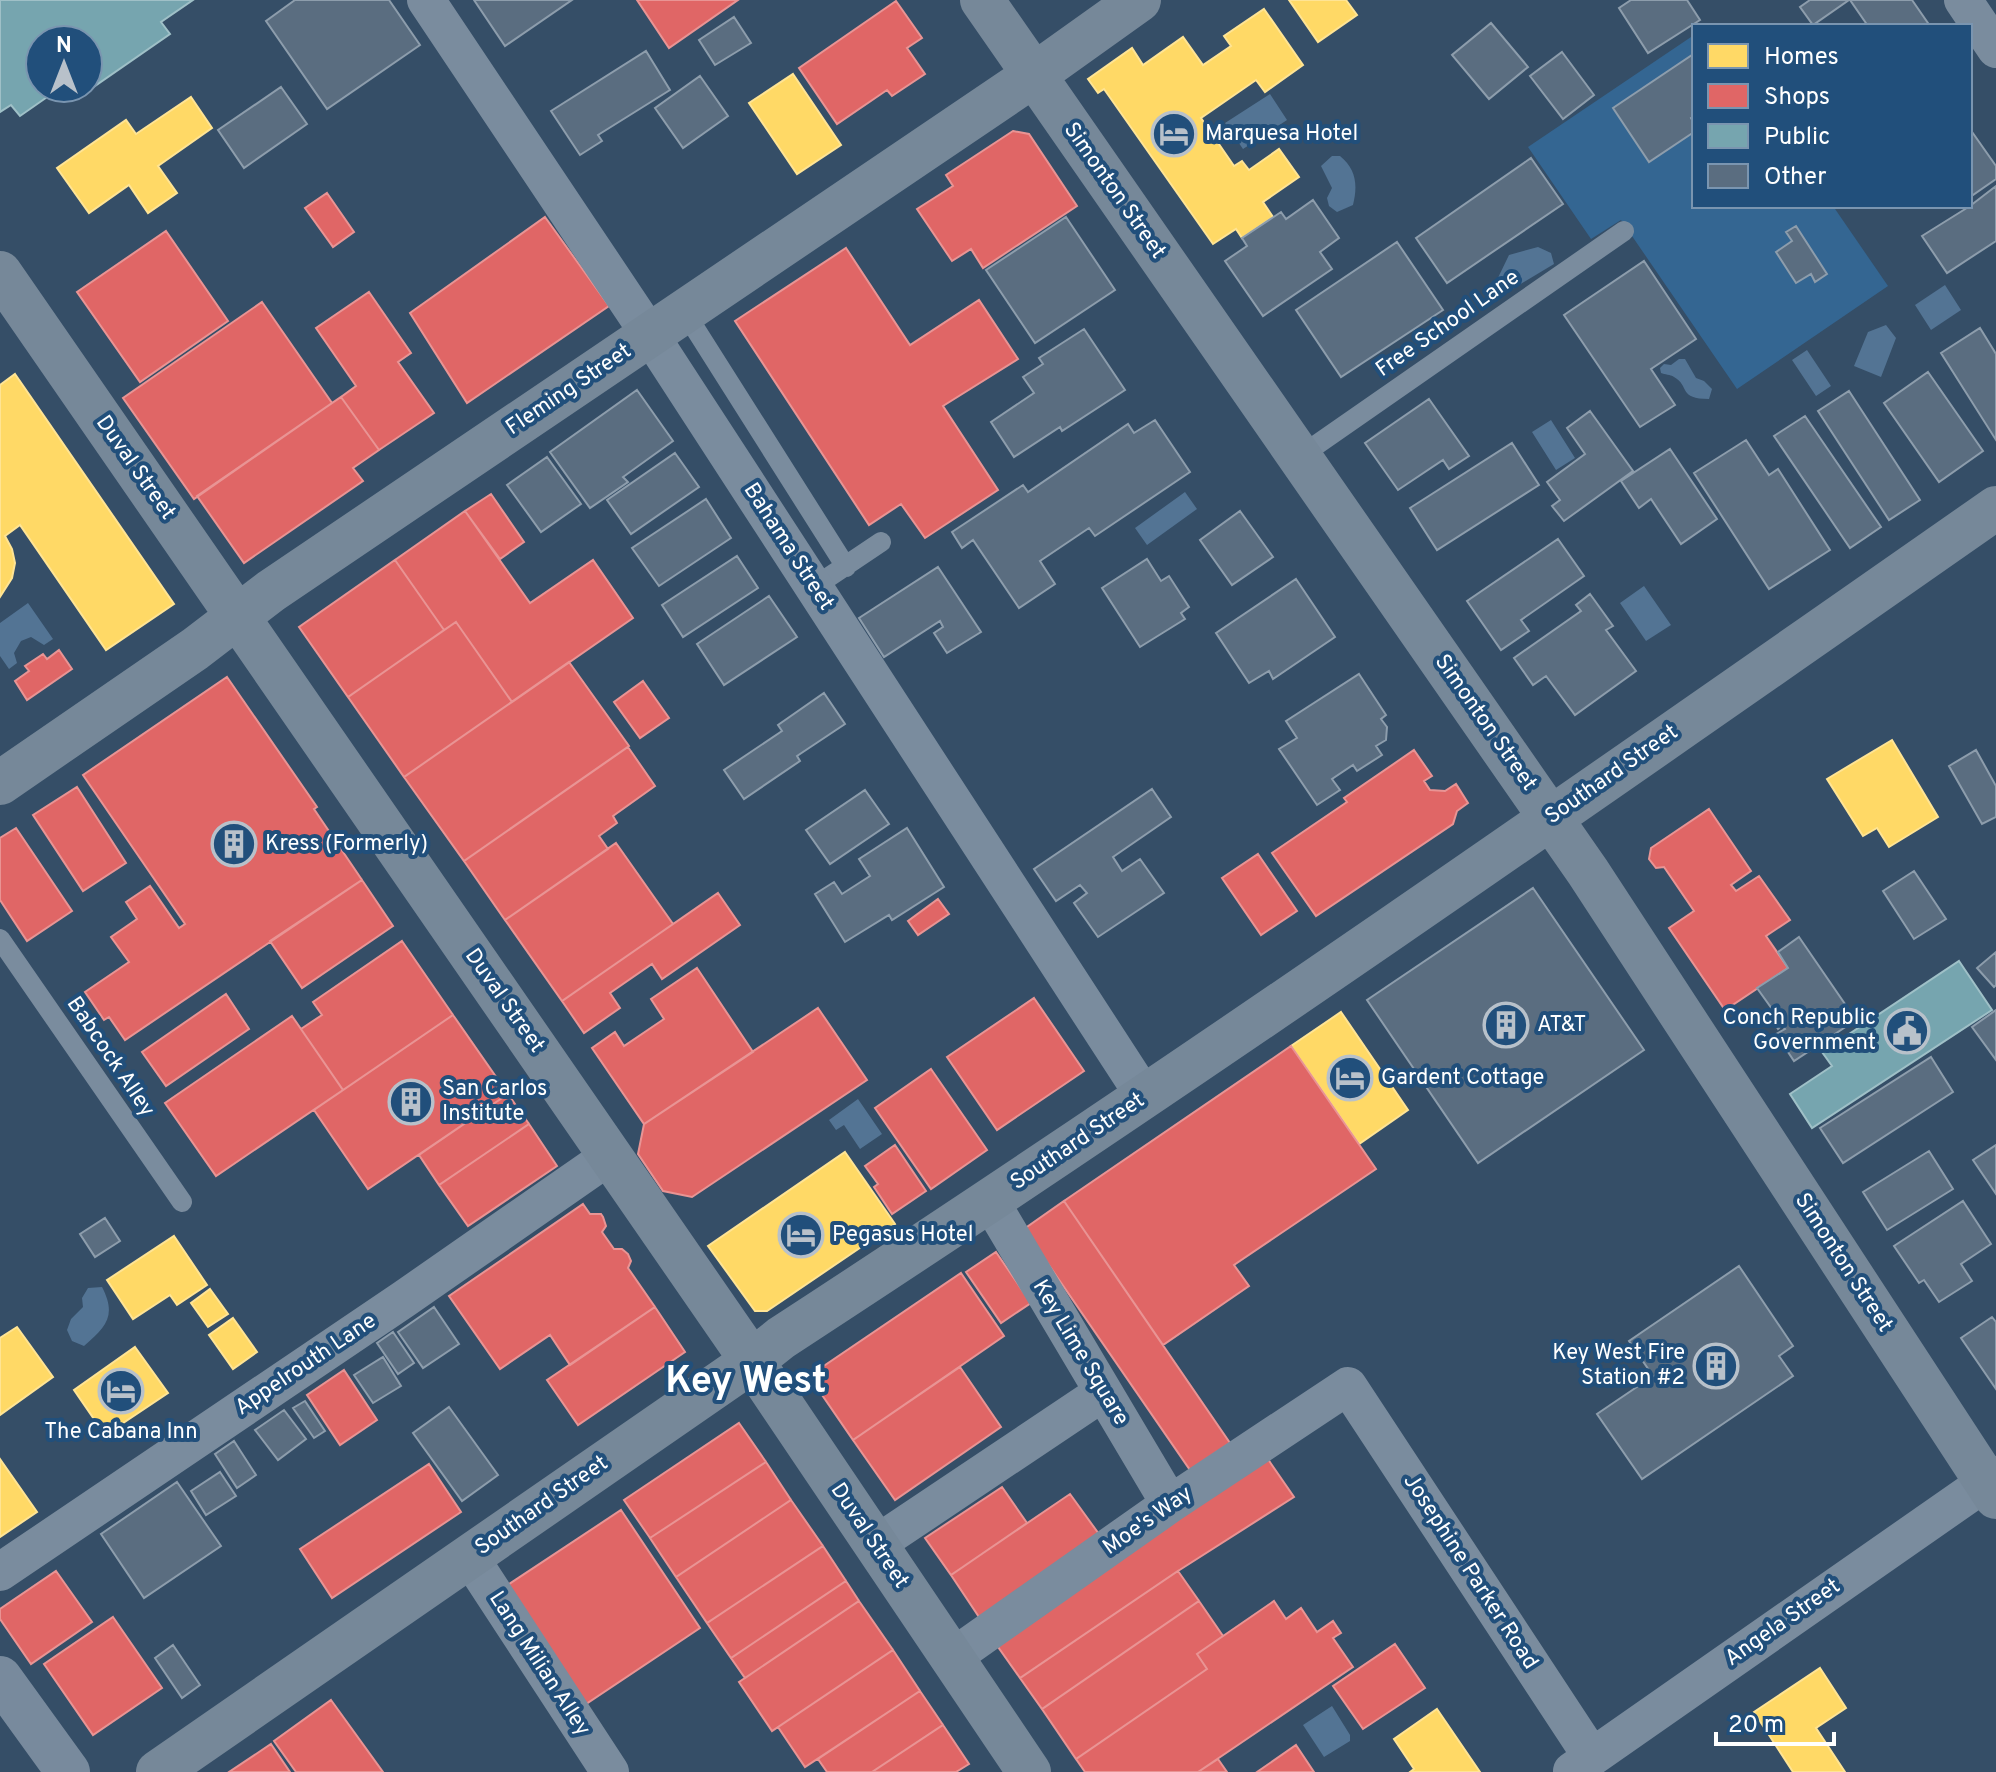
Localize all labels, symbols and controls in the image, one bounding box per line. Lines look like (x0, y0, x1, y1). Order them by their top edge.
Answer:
north arrow (24, 24, 104, 104)
legend (1692, 24, 1972, 208)
text: N (56, 33, 72, 60)
text: Homes (1764, 43, 1839, 73)
text: Shops (1764, 83, 1830, 113)
hotel icon: Marquesa Hotel (1150, 110, 1198, 158)
street label: Simonton Street (1057, 118, 1171, 264)
place label: Marquesa Hotel (1205, 121, 1358, 148)
text: Public (1764, 123, 1830, 153)
text: Other (1764, 163, 1826, 193)
street label: Free School Lane (1371, 264, 1525, 384)
street label: Fleming Street (501, 338, 637, 442)
street label: Duval Street (89, 410, 181, 526)
street label: Bahama Street (737, 478, 839, 616)
street label: Simonton Street (1428, 650, 1542, 796)
street label: Southard Street (1540, 719, 1684, 831)
building icon: Kress (Formerly) (210, 820, 258, 868)
place label: Kress (Formerly) (265, 831, 428, 858)
street label: Duval Street (458, 943, 550, 1059)
street label: Babcock Alley (60, 992, 160, 1122)
building icon: AT&T (1482, 1001, 1530, 1049)
place label: Conch Republic Government (1723, 1005, 1876, 1057)
public building icon: Conch Republic Government (1883, 1007, 1931, 1055)
place label: AT&T (1537, 1012, 1586, 1039)
hotel icon: Gardent Cottage (1326, 1054, 1374, 1102)
place label: Gardent Cottage (1381, 1065, 1544, 1092)
place label: San Carlos Institute (442, 1076, 547, 1128)
building icon: San Carlos Institute (387, 1078, 435, 1126)
street label: Southard Street (1006, 1087, 1150, 1197)
street label: Simonton Street (1788, 1188, 1898, 1338)
hotel icon: Pegasus Hotel (777, 1211, 825, 1259)
place label: Pegasus Hotel (832, 1222, 973, 1249)
street label: Key Lime Square (1026, 1275, 1134, 1431)
street label: Appelrouth Lane (230, 1308, 382, 1422)
place label: Key West Fire Station #2 (1552, 1340, 1685, 1392)
building icon: Key West Fire Station #2 (1692, 1342, 1740, 1390)
district label: Key West (665, 1358, 827, 1407)
hotel icon: The Cabana Inn (97, 1367, 145, 1415)
place label: The Cabana Inn (44, 1419, 198, 1446)
street label: Southard Street (470, 1450, 614, 1562)
street label: Josephine Parker Road (1397, 1469, 1543, 1675)
street label: Duval Street (824, 1478, 914, 1594)
street label: Moe's Way (1098, 1480, 1198, 1562)
street label: Angela Street (1720, 1573, 1846, 1673)
street label: Lang Milian Alley (482, 1587, 596, 1741)
scale bar (1716, 1696, 1834, 1746)
text: 20 m (1728, 1711, 1784, 1741)

